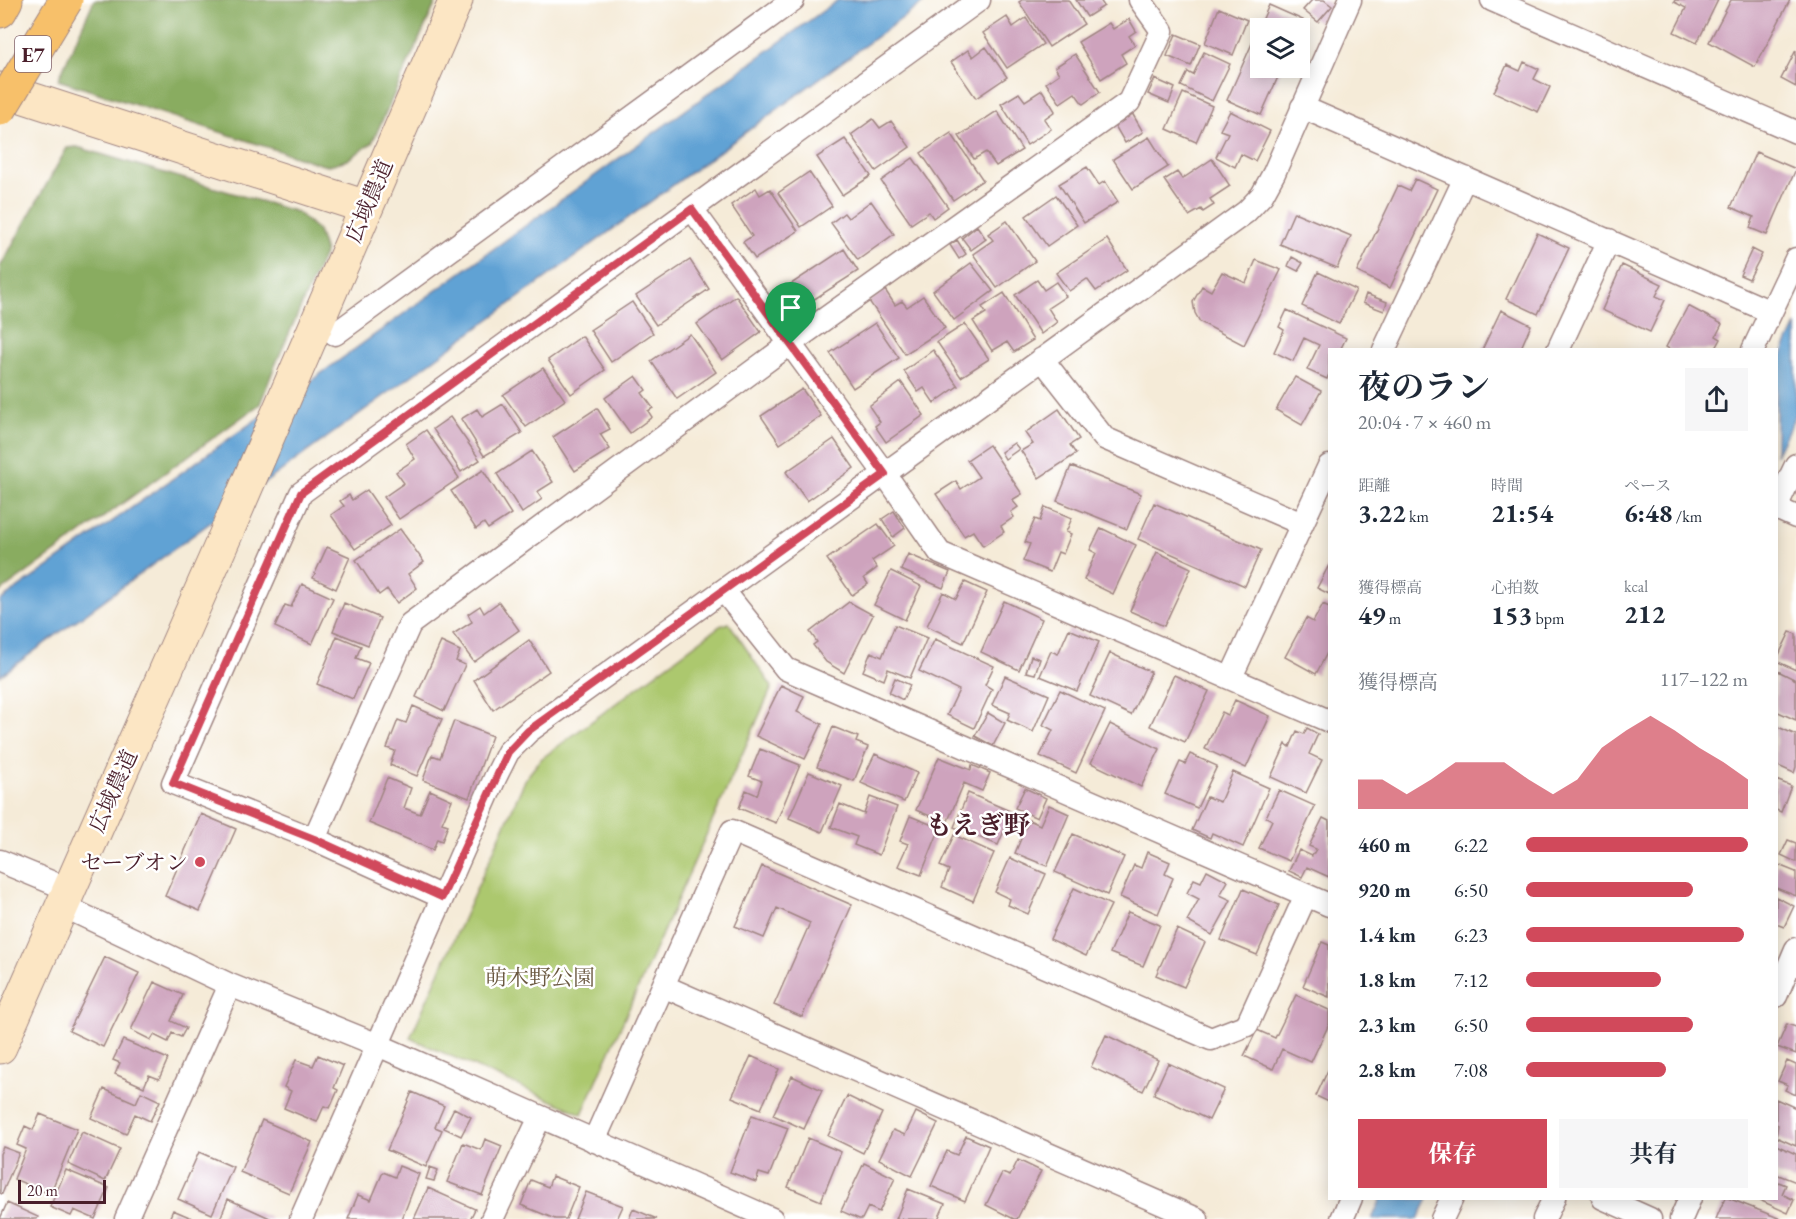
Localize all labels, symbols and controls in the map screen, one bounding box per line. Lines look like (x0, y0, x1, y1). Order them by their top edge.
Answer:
map controls (1250, 18, 1310, 78)
button: layers (1250, 18, 1310, 78)
road number: E7 (15, 36, 51, 72)
street label: 広域農道 (338, 155, 400, 247)
pin (765, 282, 816, 344)
icon: arrive (774, 291, 807, 324)
text: 夜のラン (1358, 365, 1490, 408)
button: share (1685, 368, 1748, 431)
text: 20:04 · 7 × 460 m (1358, 409, 1491, 435)
text: 距離 (1358, 475, 1390, 496)
text: 時間 (1491, 475, 1523, 496)
text: ペース (1624, 475, 1671, 496)
text: 3.22 (1358, 496, 1406, 530)
text: 21:54 (1491, 496, 1553, 530)
text: 6:48 (1624, 496, 1673, 530)
text: km (1406, 506, 1429, 527)
text: /km (1673, 506, 1702, 527)
text: kcal (1624, 576, 1648, 597)
text: 獲得標高 (1358, 577, 1422, 598)
text: 心拍数 (1491, 577, 1539, 598)
text: 212 (1624, 597, 1665, 631)
text: 49 (1358, 598, 1386, 632)
text: 153 (1491, 598, 1532, 632)
text: m (1386, 608, 1401, 629)
text: bpm (1532, 608, 1564, 629)
text: 117–122 m (1660, 666, 1748, 692)
text: 獲得標高 (1358, 669, 1438, 695)
street label: 広域農道 (82, 745, 144, 837)
district label: もえぎ野 (926, 808, 1030, 842)
text: 460 m (1358, 832, 1411, 858)
text: 6:22 (1454, 832, 1488, 858)
place label: セーブオン (80, 848, 188, 877)
marker: セーブオン (193, 855, 207, 869)
text: 920 m (1358, 877, 1411, 903)
text: 6:50 (1454, 877, 1488, 903)
text: 1.4 km (1358, 922, 1416, 948)
text: 6:23 (1454, 922, 1488, 948)
park label: 萌木野公園 (485, 963, 595, 992)
text: 1.8 km (1358, 967, 1416, 993)
text: 7:12 (1454, 967, 1488, 993)
text: 2.3 km (1358, 1012, 1416, 1038)
text: 6:50 (1454, 1012, 1488, 1038)
text: 2.8 km (1358, 1057, 1416, 1083)
text: 7:08 (1454, 1057, 1488, 1083)
button: 保存 (1358, 1119, 1547, 1188)
button: 共有 (1559, 1119, 1748, 1188)
scale bar (18, 1177, 106, 1204)
text: 20 m (27, 1180, 58, 1201)

